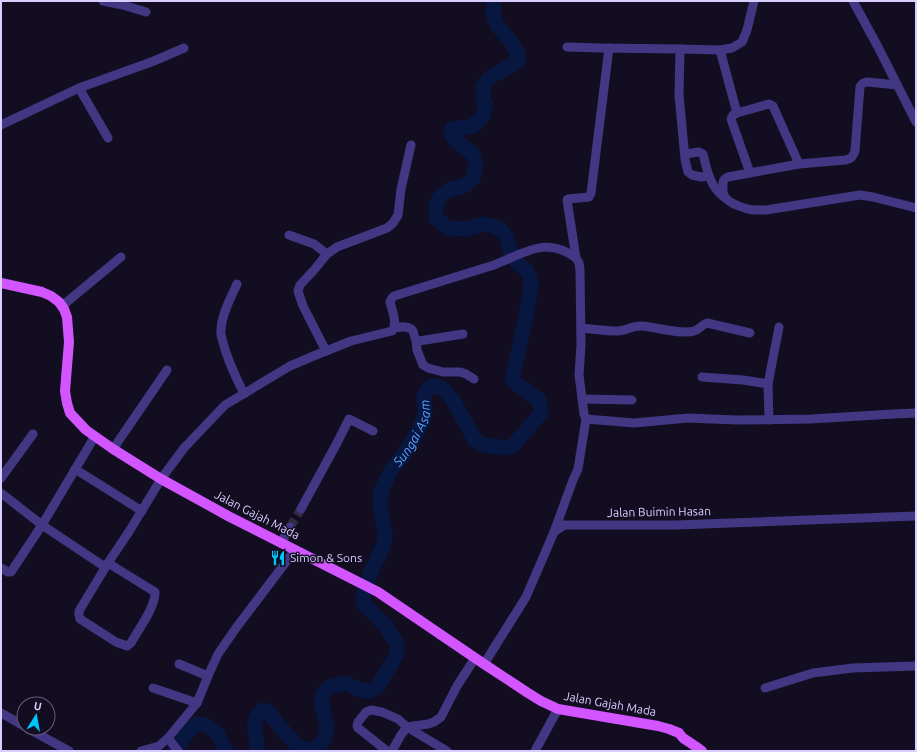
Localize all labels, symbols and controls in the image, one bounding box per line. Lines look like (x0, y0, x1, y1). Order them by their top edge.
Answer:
water label: Sungai Asam (389, 399, 432, 469)
street label: Jalan Gajah Mada (213, 488, 302, 542)
street label: Jalan Buimin Hasan (607, 504, 711, 519)
restaurant icon: Simon & Sons (269, 549, 287, 567)
place label: Simon & Sons (290, 551, 362, 564)
street label: Jalan Gajah Mada (563, 689, 657, 718)
north arrow (16, 696, 56, 736)
text: U (33, 700, 43, 713)

